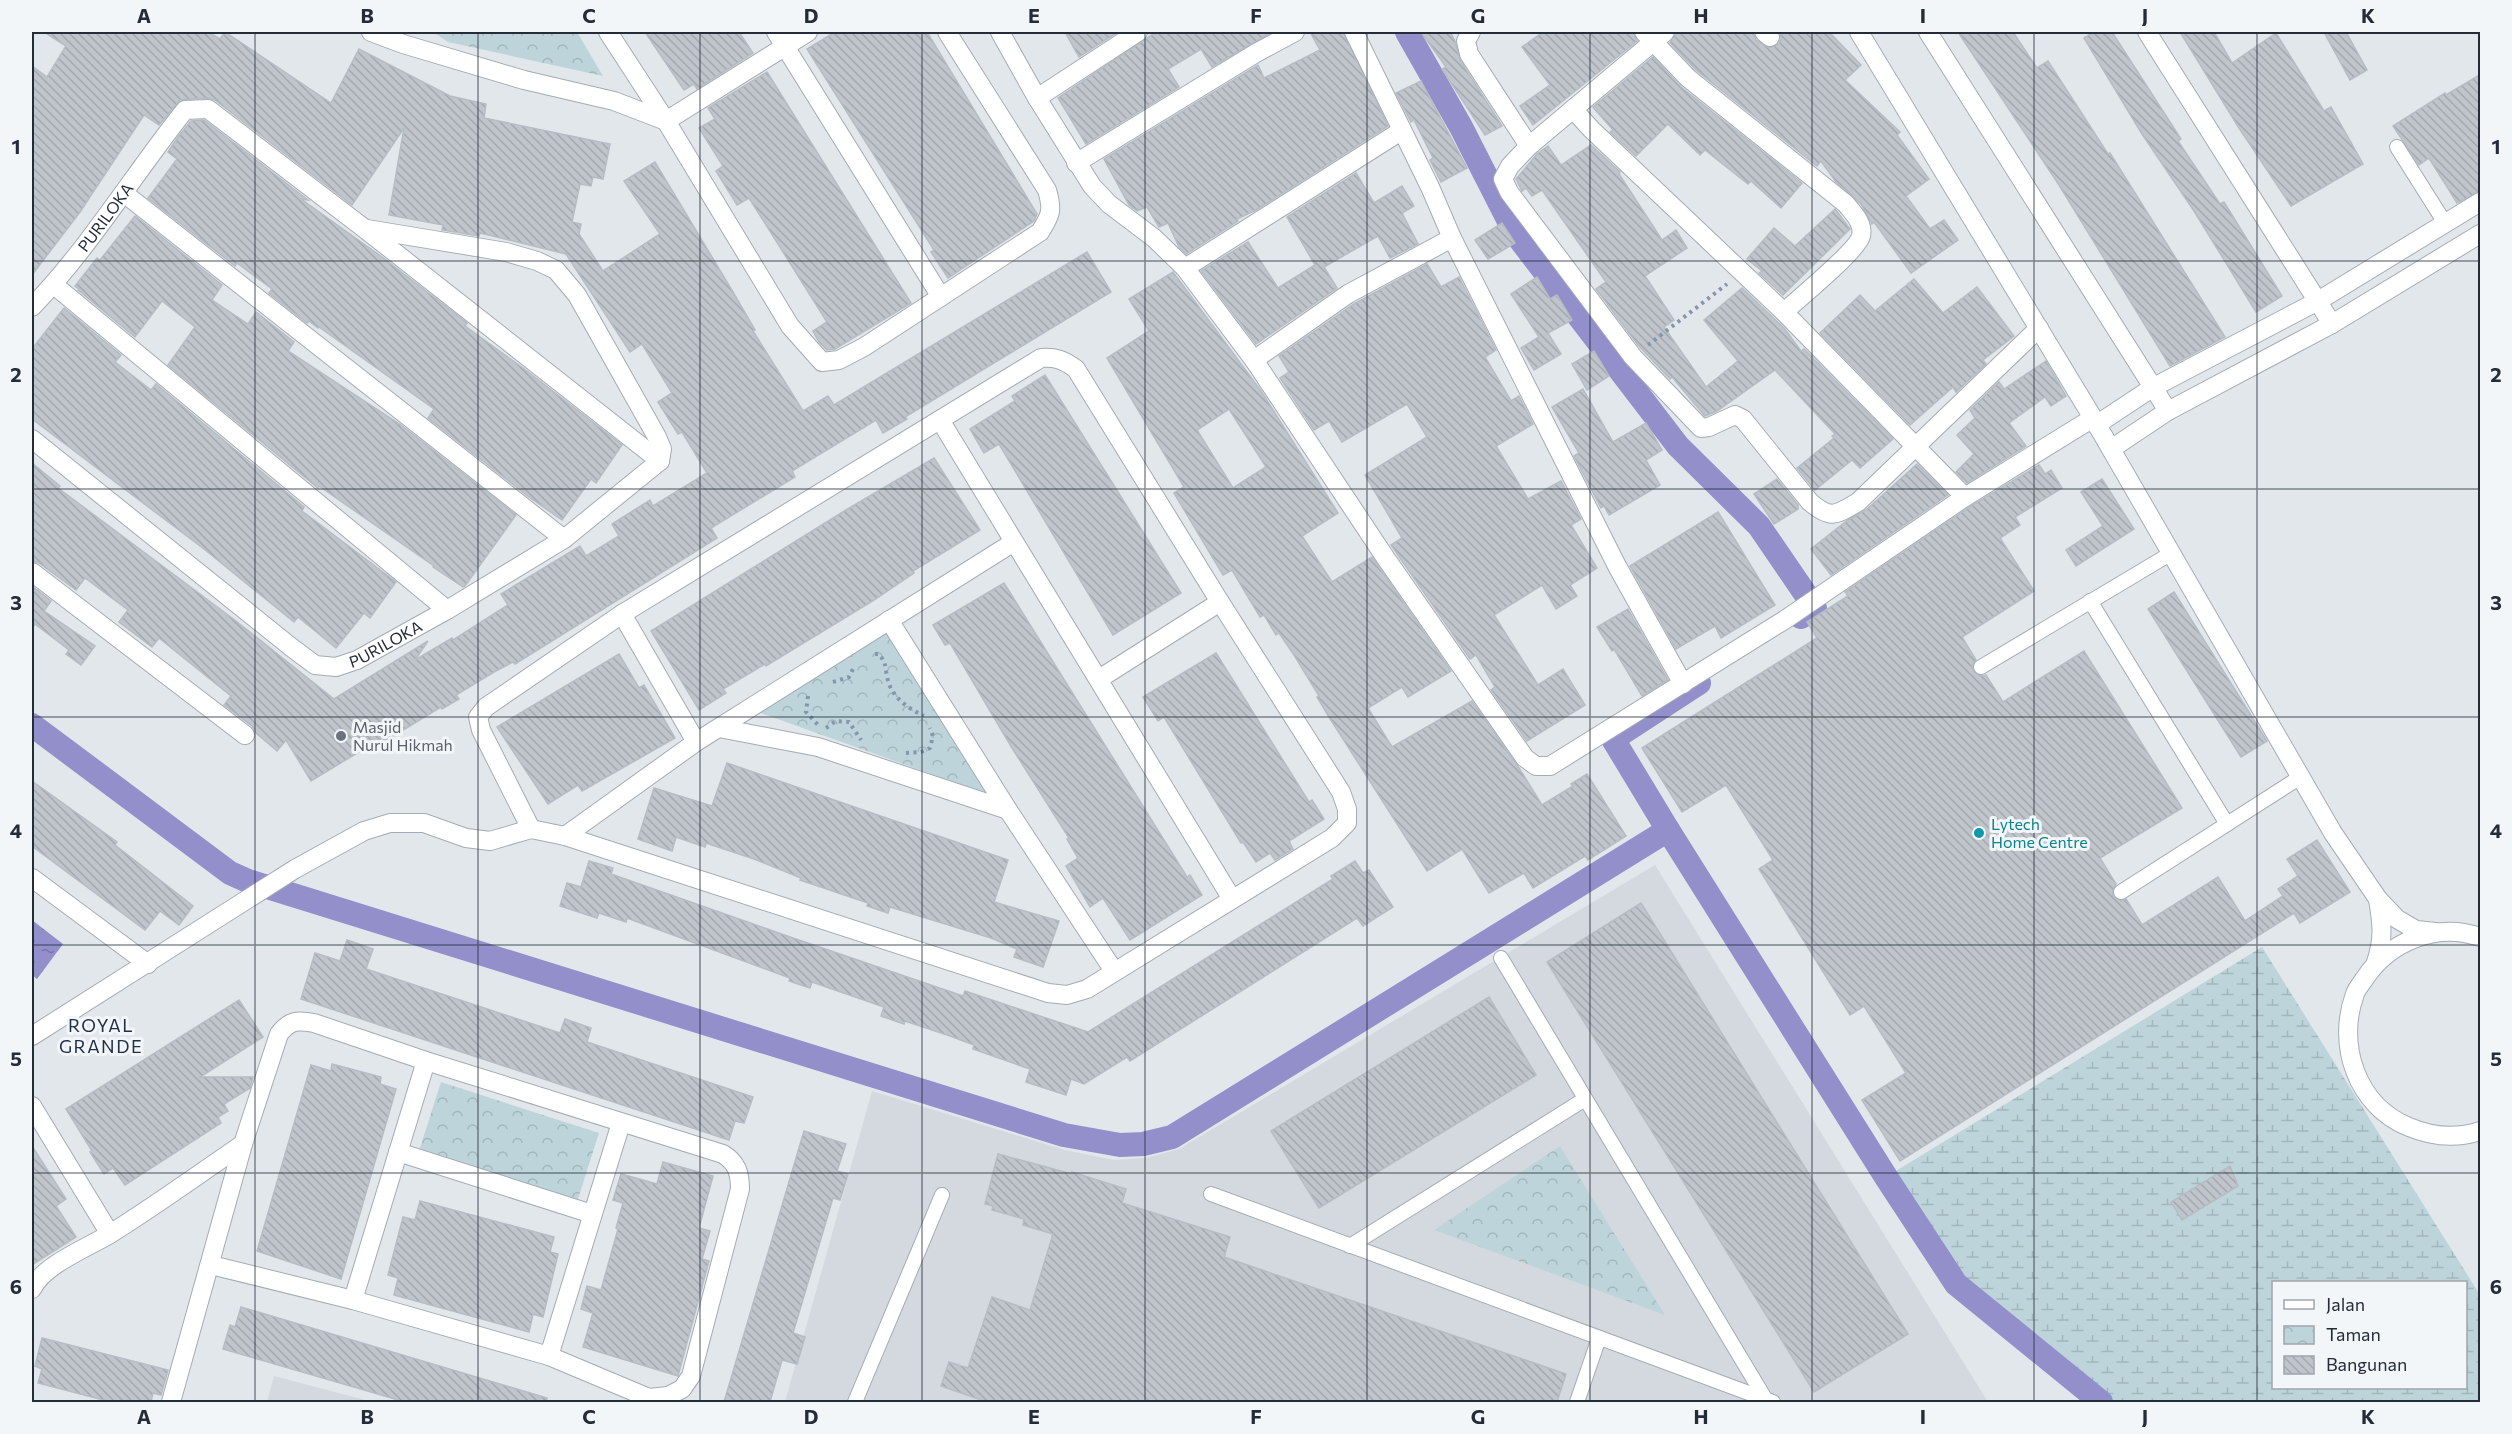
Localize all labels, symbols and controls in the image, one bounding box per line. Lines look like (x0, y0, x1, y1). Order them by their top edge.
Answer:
text: A (137, 3, 151, 27)
text: B (360, 3, 374, 27)
text: C (582, 3, 596, 27)
text: D (804, 3, 818, 27)
text: E (1028, 3, 1040, 27)
text: F (1250, 3, 1262, 27)
text: G (1471, 3, 1485, 27)
text: H (1694, 3, 1709, 27)
text: I (1920, 3, 1926, 27)
text: J (2142, 3, 2148, 27)
text: K (2361, 3, 2375, 27)
text: 1 (11, 134, 21, 158)
text: 1 (2491, 134, 2501, 158)
street label: PURILOKA (73, 179, 137, 255)
text: 2 (10, 362, 22, 386)
text: 2 (2490, 362, 2502, 386)
text: 3 (10, 590, 22, 614)
text: 3 (2490, 590, 2502, 614)
street label: PURILOKA (346, 616, 425, 671)
place label: Masjid Nurul Hikmah (353, 717, 453, 754)
marker: Masjid Nurul Hikmah (334, 729, 348, 743)
place label: Lytech Home Centre (1991, 814, 2088, 851)
text: 4 (10, 818, 22, 842)
text: 4 (2490, 818, 2502, 842)
marker: Lytech Home Centre (1972, 826, 1986, 840)
district label: ROYAL GRANDE (59, 1014, 143, 1057)
text: 5 (10, 1046, 22, 1070)
text: 5 (2490, 1046, 2502, 1070)
text: 6 (10, 1274, 22, 1298)
text: 6 (2490, 1274, 2502, 1298)
legend (2272, 1281, 2467, 1389)
text: Jalan (2326, 1293, 2365, 1315)
text: Taman (2326, 1323, 2381, 1345)
text: Bangunan (2326, 1353, 2407, 1375)
text: A (137, 1404, 151, 1428)
text: B (360, 1404, 374, 1428)
text: C (582, 1404, 596, 1428)
text: D (804, 1404, 818, 1428)
text: E (1028, 1404, 1040, 1428)
text: F (1250, 1404, 1262, 1428)
text: G (1471, 1404, 1485, 1428)
text: H (1694, 1404, 1709, 1428)
text: I (1920, 1404, 1926, 1428)
text: J (2142, 1404, 2148, 1428)
text: K (2361, 1404, 2375, 1428)

